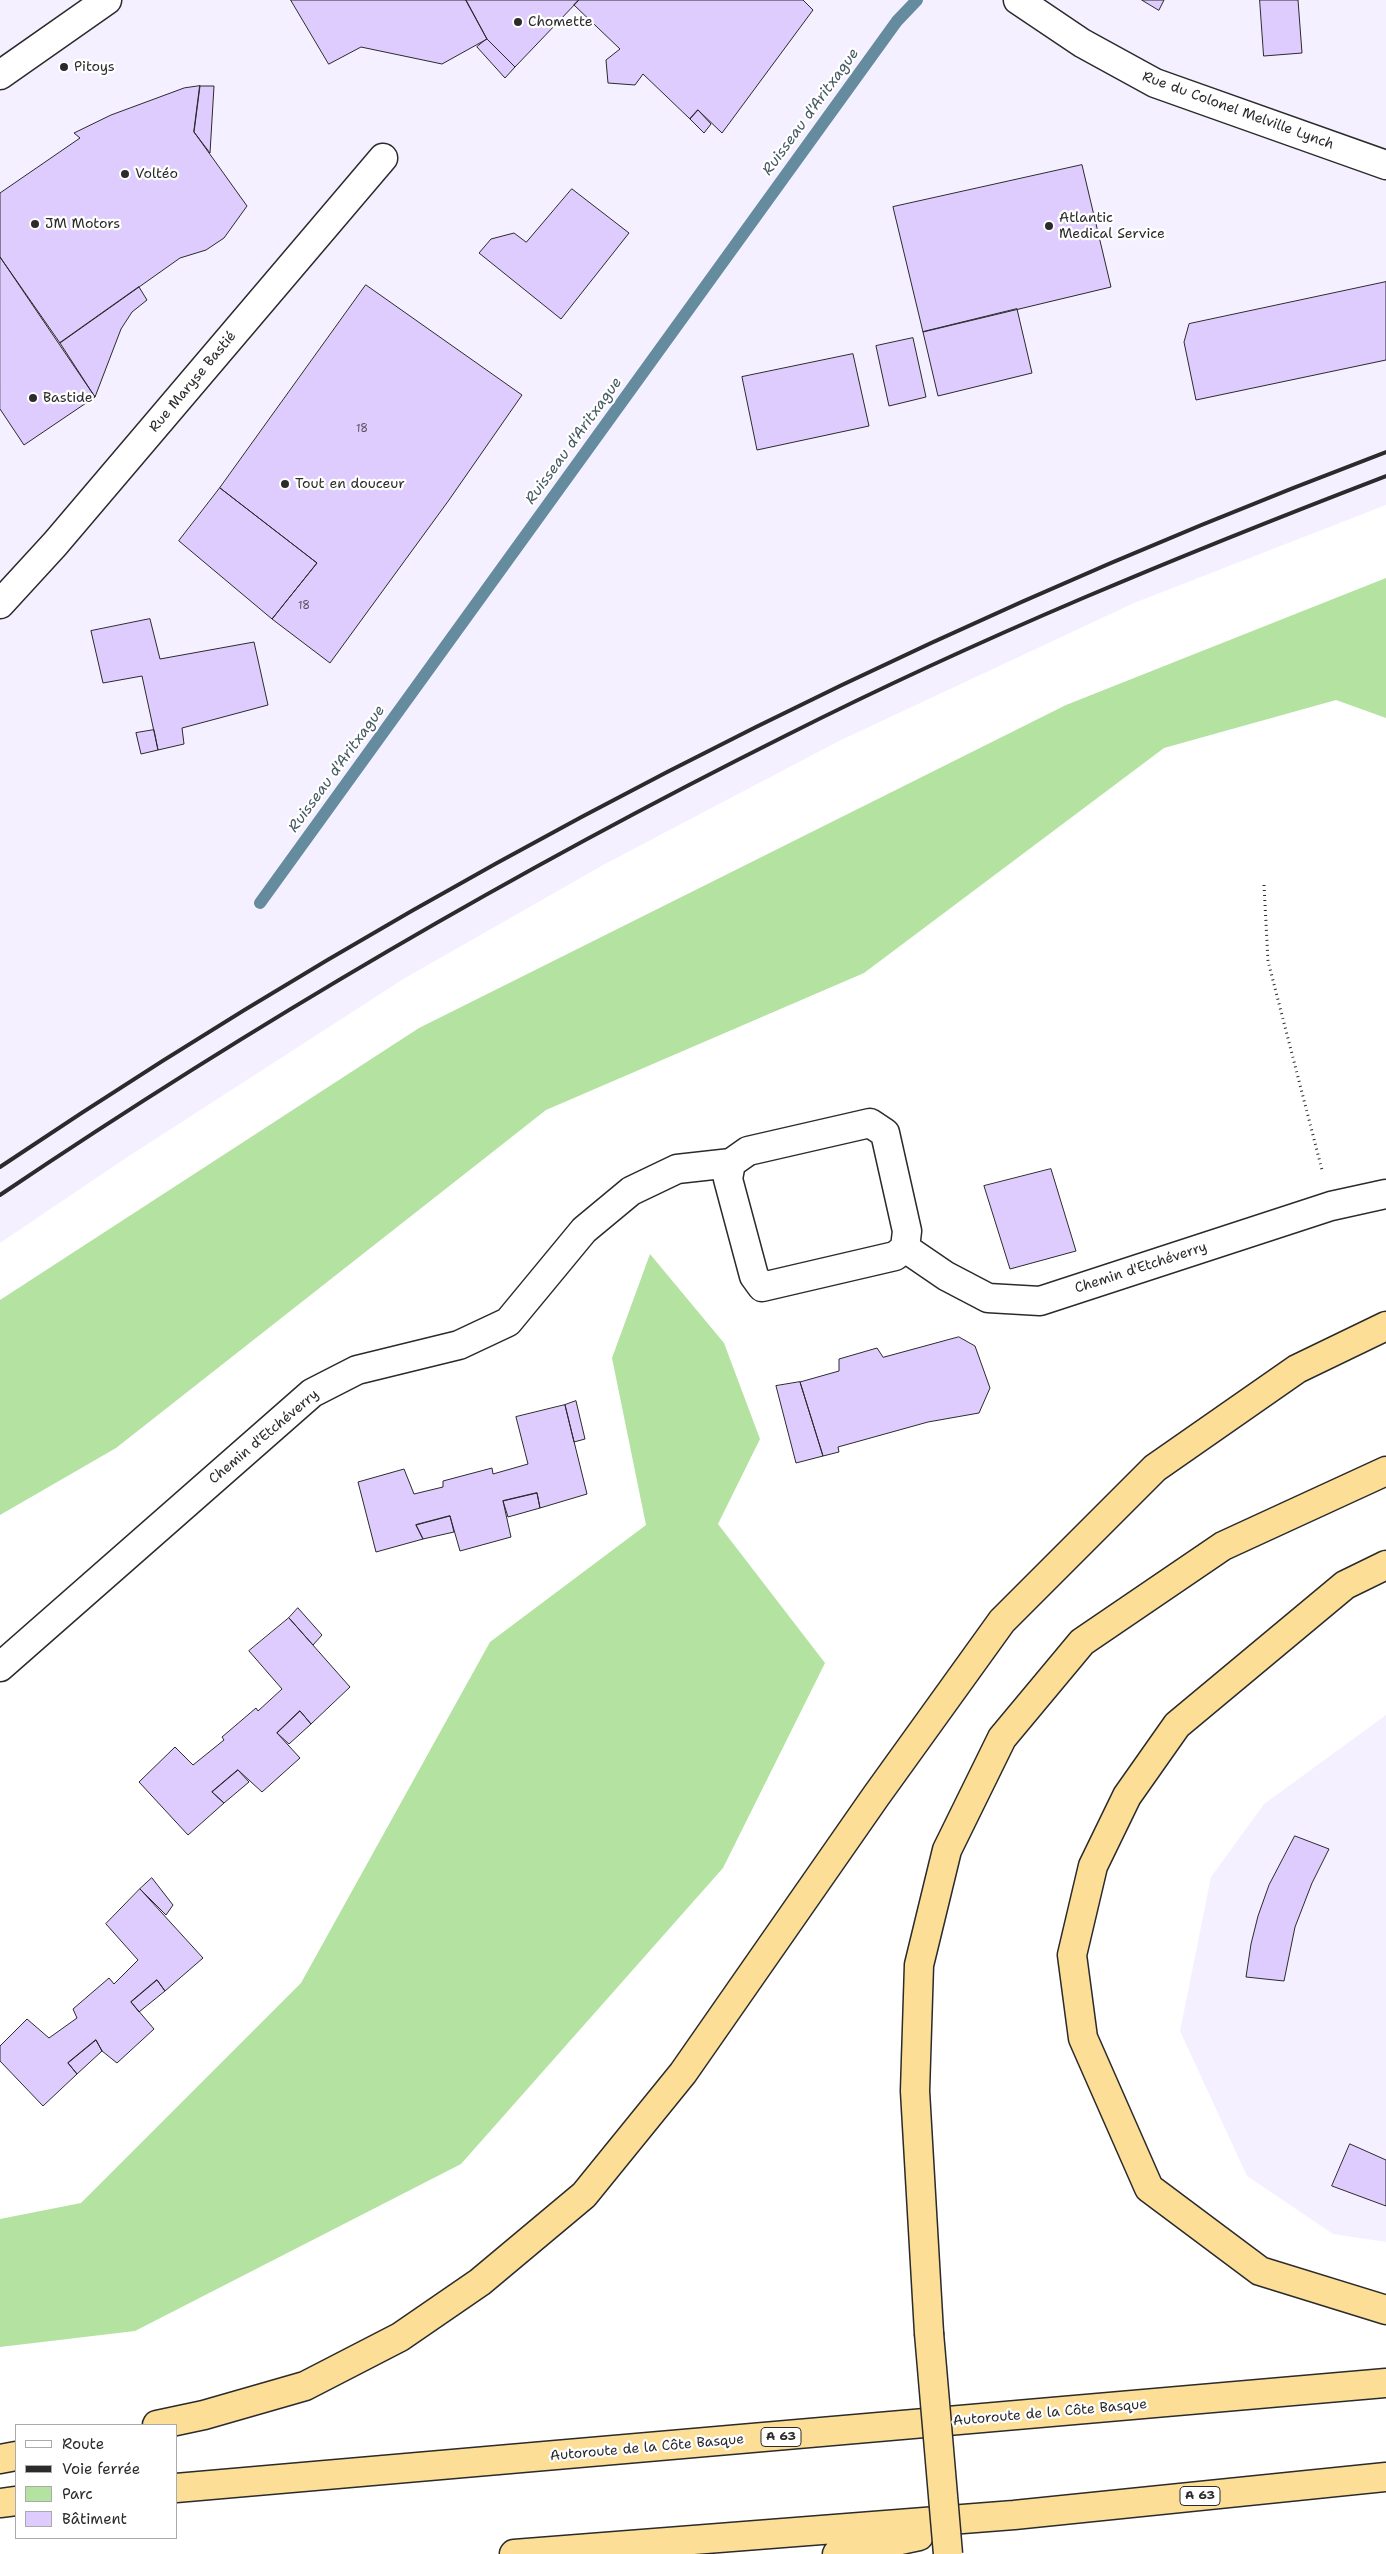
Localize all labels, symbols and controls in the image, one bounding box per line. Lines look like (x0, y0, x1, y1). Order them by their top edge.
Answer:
place label: Chomette (528, 14, 593, 30)
marker: Chomette (512, 16, 524, 28)
water label: Ruisseau d'Aritxague (759, 45, 863, 179)
place label: Pitoys (74, 59, 115, 75)
marker: Pitoys (58, 61, 70, 73)
street label: Rue du Colonel Melville Lynch (1140, 68, 1336, 154)
place label: Voltéo (135, 166, 178, 182)
marker: Voltéo (119, 168, 131, 180)
place label: Atlantic Medical Service (1059, 210, 1165, 242)
place label: JM Motors (45, 216, 120, 232)
marker: JM Motors (29, 218, 41, 230)
marker: Atlantic Medical Service (1043, 220, 1055, 232)
street label: Rue Maryse Bastié (146, 328, 240, 436)
water label: Ruisseau d'Aritxague (522, 374, 626, 508)
place label: Bastide (43, 390, 93, 406)
marker: Bastide (27, 392, 39, 404)
house number: 18 (356, 422, 368, 436)
place label: Tout en douceur (295, 476, 405, 492)
marker: Tout en douceur (279, 478, 291, 490)
house number: 18 (298, 599, 310, 613)
water label: Ruisseau d'Aritxague (285, 702, 389, 836)
street label: Chemin d'Etchéverry (1073, 1239, 1209, 1297)
street label: Chemin d'Etchéverry (206, 1386, 322, 1488)
street label: Autoroute de la Côte Basque (952, 2396, 1148, 2430)
legend (15, 2424, 178, 2539)
road number: A 63 (761, 2428, 801, 2446)
street label: Autoroute de la Côte Basque (549, 2431, 745, 2465)
text: Route (62, 2434, 104, 2454)
text: Voie ferrée (62, 2459, 140, 2479)
text: Parc (62, 2484, 93, 2504)
road number: A 63 (1180, 2486, 1220, 2506)
text: Bâtiment (62, 2509, 127, 2529)

